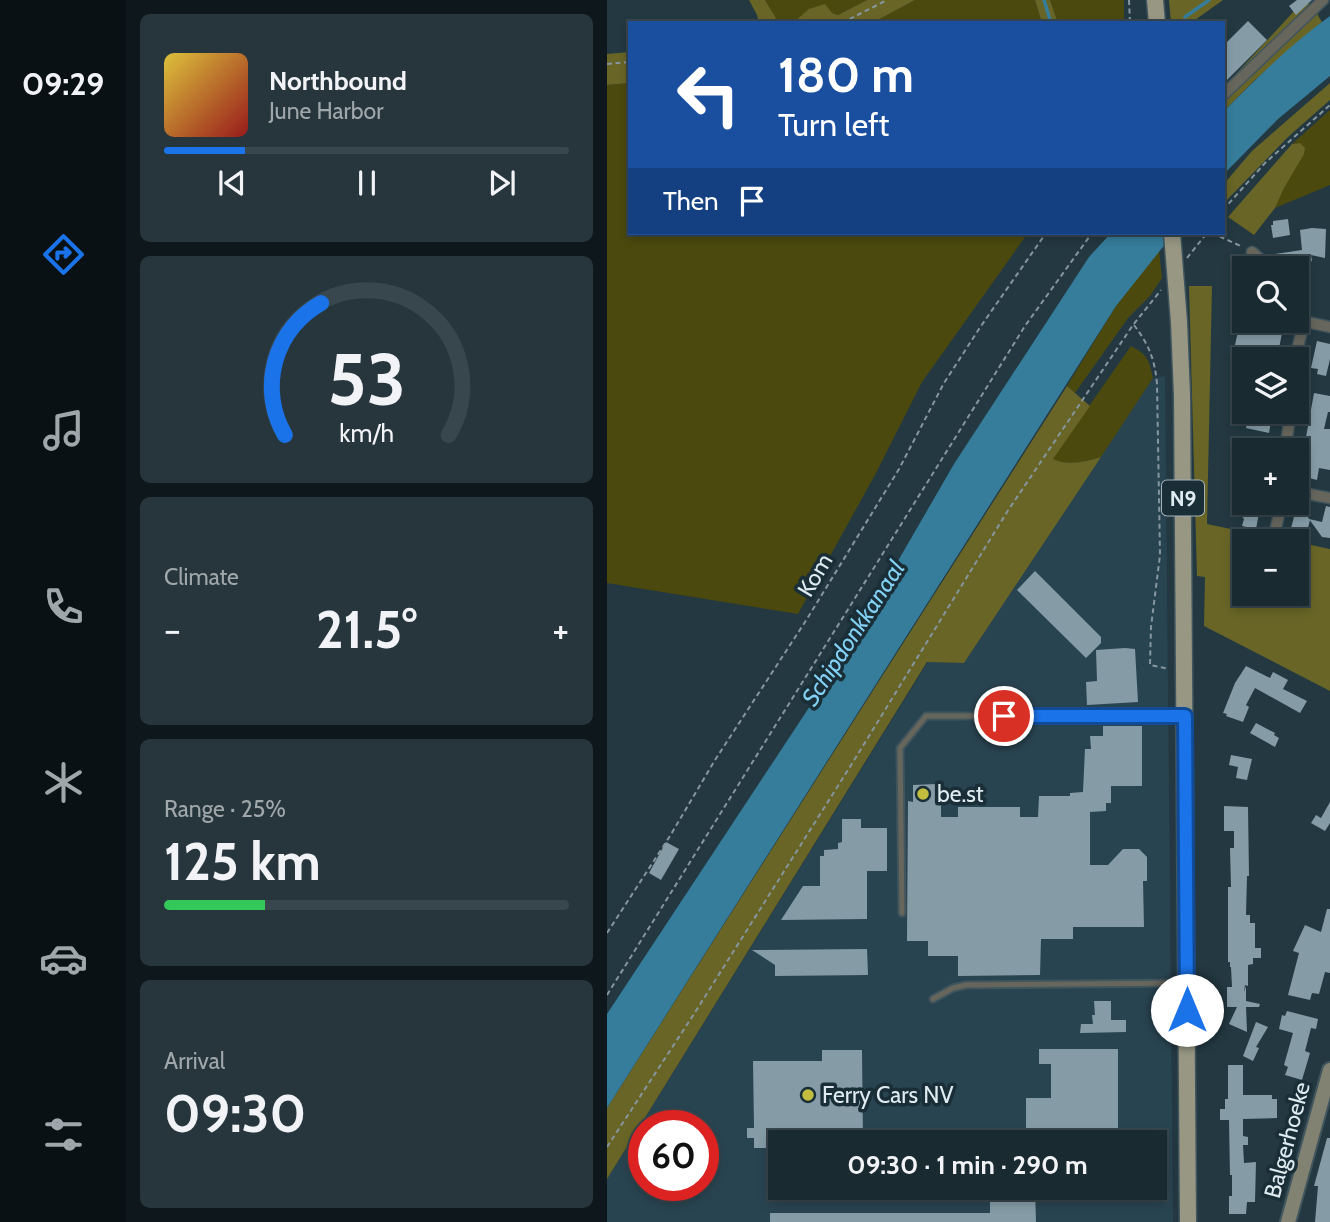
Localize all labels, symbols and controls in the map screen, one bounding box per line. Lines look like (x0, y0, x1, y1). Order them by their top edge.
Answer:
text: 180 m (778, 45, 914, 104)
icon: left (663, 49, 754, 140)
text: 09:29 (22, 64, 104, 103)
text: Northbound (269, 65, 407, 97)
text: June Harbor (269, 97, 383, 125)
text: Turn left (778, 105, 889, 144)
icon: previous (213, 164, 251, 202)
icon: pause (348, 164, 386, 202)
icon: next (483, 164, 521, 202)
icon: arrive (733, 182, 771, 220)
text: Then (663, 185, 719, 217)
icon: directions (39, 230, 88, 279)
map controls (1232, 256, 1309, 606)
button: search (1232, 256, 1309, 333)
text: 53 (327, 336, 406, 424)
button: layers (1232, 347, 1309, 424)
icon: music (39, 406, 88, 455)
text: km/h (339, 418, 394, 448)
button: + (1232, 438, 1309, 515)
road number: N9 (1162, 480, 1204, 516)
button: − (1232, 529, 1309, 606)
street label: Kom (791, 548, 839, 602)
water label: Schipdonkkanaal (795, 555, 911, 711)
text: Climate (164, 563, 239, 591)
icon: phone (39, 582, 88, 631)
text: 21.5° (316, 598, 417, 661)
text: − (164, 606, 181, 653)
text: + (552, 606, 569, 653)
pin (974, 686, 1034, 746)
icon: arrive (985, 697, 1023, 735)
icon: climate (39, 758, 88, 807)
place label: be.st (937, 780, 984, 808)
marker: be.st (915, 786, 931, 802)
text: Range · 25% (164, 795, 286, 823)
text: 125 km (164, 830, 321, 893)
icon: car (39, 934, 88, 983)
position arrow (1150, 973, 1224, 1047)
text: Arrival (164, 1047, 225, 1075)
street label: Balgerhoeke (1258, 1079, 1316, 1201)
place label: Ferry Cars NV (822, 1081, 954, 1109)
text: 09:30 (164, 1082, 306, 1145)
marker: Ferry Cars NV (800, 1087, 816, 1103)
icon: filters (39, 1110, 88, 1159)
speed limit sign: 60 (628, 1110, 719, 1201)
text: 09:30 · 1 min · 290 m (847, 1149, 1088, 1181)

